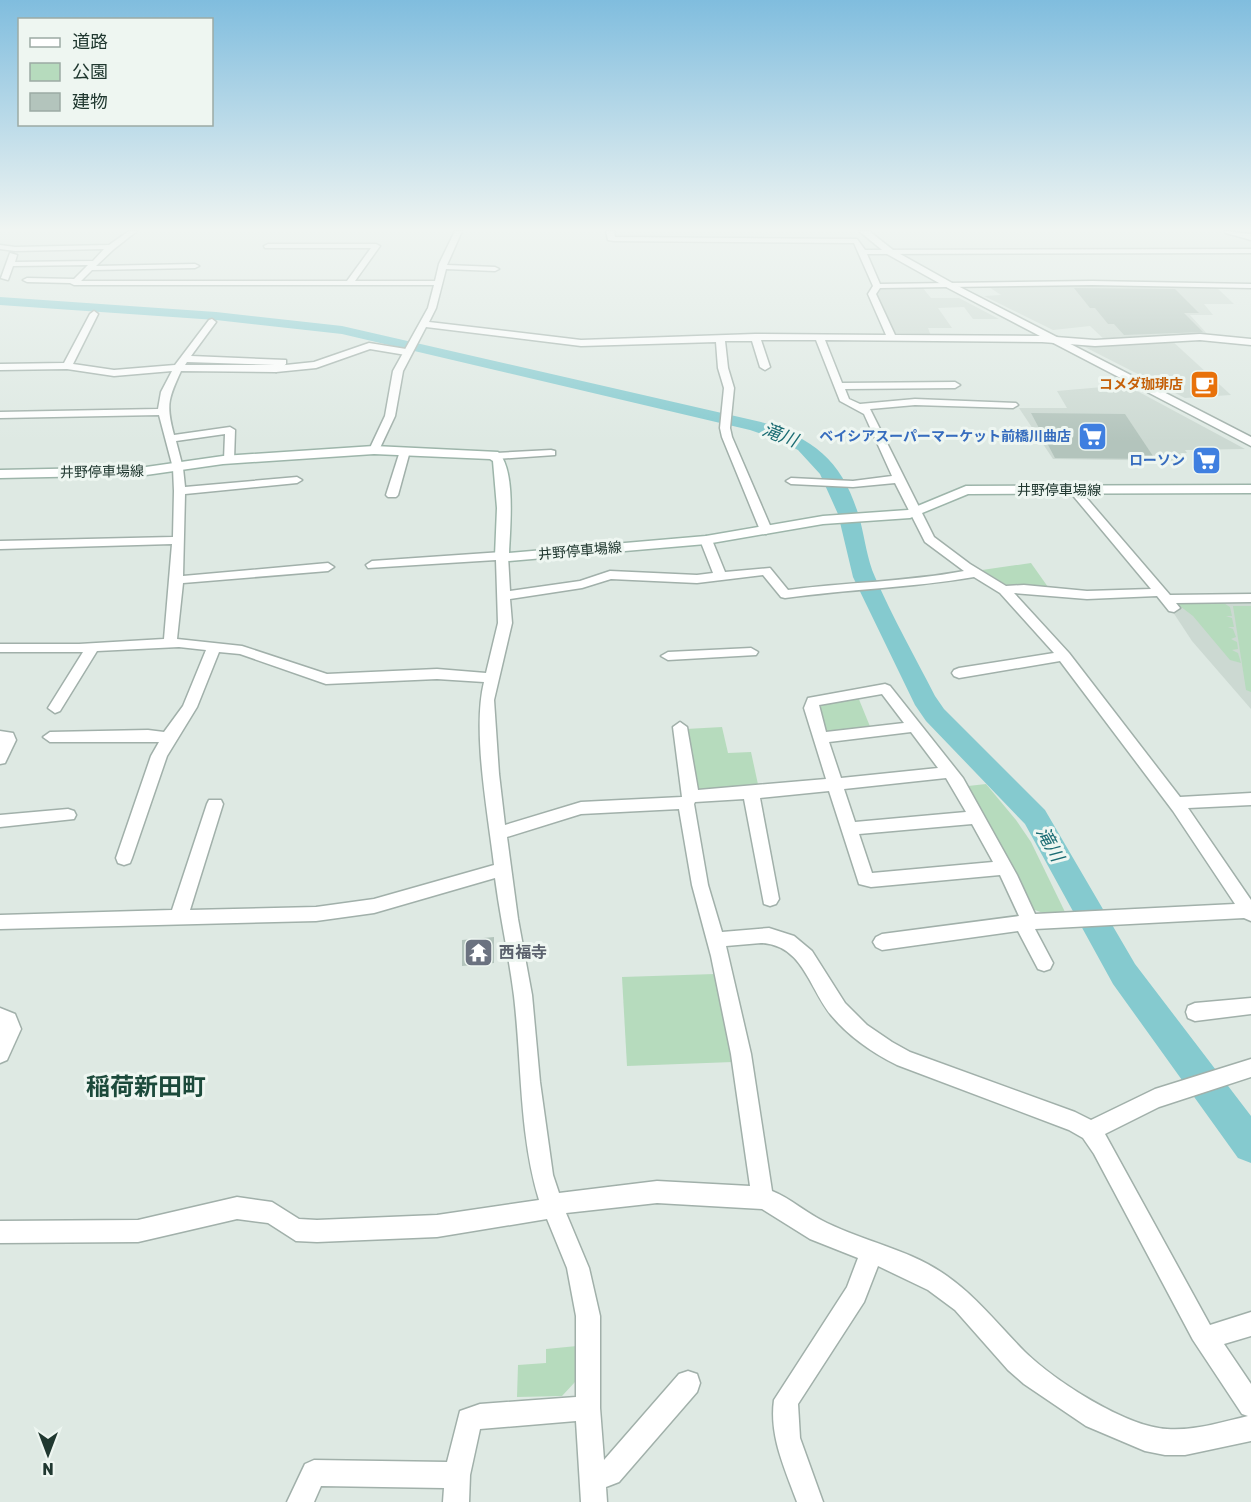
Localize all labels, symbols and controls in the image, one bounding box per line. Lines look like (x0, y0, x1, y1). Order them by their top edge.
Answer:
legend (18, 18, 213, 126)
text: 道路 (72, 31, 108, 53)
text: 公園 (72, 61, 108, 83)
text: 建物 (72, 91, 108, 113)
cafe icon: コメダ珈琲店 (1188, 368, 1220, 400)
place label: コメダ珈琲店 (1099, 376, 1183, 393)
water label: 滝川 (759, 418, 803, 452)
supermarket icon: ベイシアスーパーマーケット前橋川曲店 (1076, 420, 1108, 452)
place label: ベイシアスーパーマーケット前橋川曲店 (819, 428, 1071, 445)
supermarket icon: ローソン (1190, 444, 1222, 476)
place label: ローソン (1129, 452, 1185, 469)
street label: 井野停車場線 (60, 463, 144, 481)
street label: 井野停車場線 (1017, 482, 1101, 499)
street label: 井野停車場線 (537, 539, 623, 563)
water label: 滝川 (1032, 823, 1069, 867)
temple icon: 西福寺 (462, 936, 494, 968)
place label: 西福寺 (499, 943, 547, 962)
district label: 稲荷新田町 (86, 1073, 206, 1101)
north arrow (18, 1424, 78, 1484)
text: N (42, 1459, 54, 1478)

